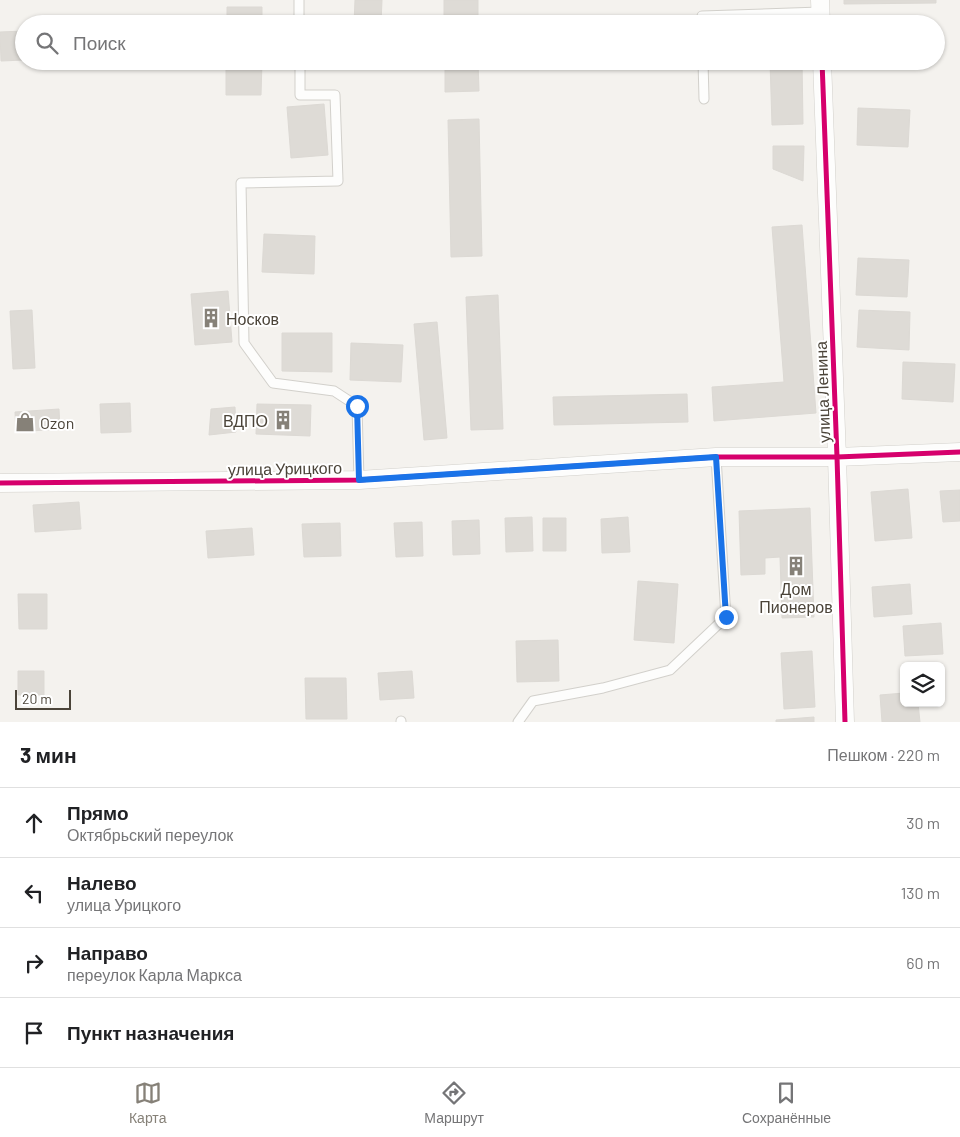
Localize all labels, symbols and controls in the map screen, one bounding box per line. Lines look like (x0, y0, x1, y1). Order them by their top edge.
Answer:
search box (15, 15, 945, 70)
icon: search (33, 29, 61, 57)
text: Поиск (73, 31, 126, 54)
building icon: Носков (200, 307, 222, 329)
place label: Носков (226, 309, 279, 328)
street label: улица Ленина (811, 341, 833, 443)
route start (346, 395, 369, 418)
building icon: ВДПО (272, 409, 294, 431)
shop icon: Ozon (14, 411, 36, 433)
place label: ВДПО (223, 411, 268, 430)
place label: Ozon (40, 413, 74, 432)
street label: улица Урицкого (228, 458, 342, 478)
building icon: Дом Пионеров (785, 555, 807, 577)
place label: Дом Пионеров (759, 579, 833, 616)
route end (715, 606, 738, 629)
map controls (900, 662, 945, 707)
button: layers (900, 662, 945, 707)
scale bar (15, 687, 71, 710)
text: 20 m (22, 690, 52, 707)
text: 3 мин (20, 742, 77, 767)
text: Пешком · 220 m (827, 745, 940, 764)
text: Прямо (67, 801, 129, 824)
icon: ahead (20, 809, 48, 837)
text: 30 m (906, 813, 940, 832)
text: Октябрьский переулок (67, 825, 233, 844)
text: Налево (67, 871, 137, 894)
icon: left (20, 879, 48, 907)
text: 130 m (901, 883, 940, 902)
text: улица Урицкого (67, 895, 181, 914)
text: Направо (67, 941, 148, 964)
icon: right (20, 949, 48, 977)
text: 60 m (906, 953, 940, 972)
text: переулок Карла Маркса (67, 965, 242, 984)
icon: arrive (20, 1019, 48, 1047)
text: Пункт назначения (67, 1021, 234, 1044)
tab: Карта (129, 1079, 166, 1126)
tab: Маршрут (424, 1079, 484, 1126)
tab: Сохранённые (742, 1079, 831, 1126)

